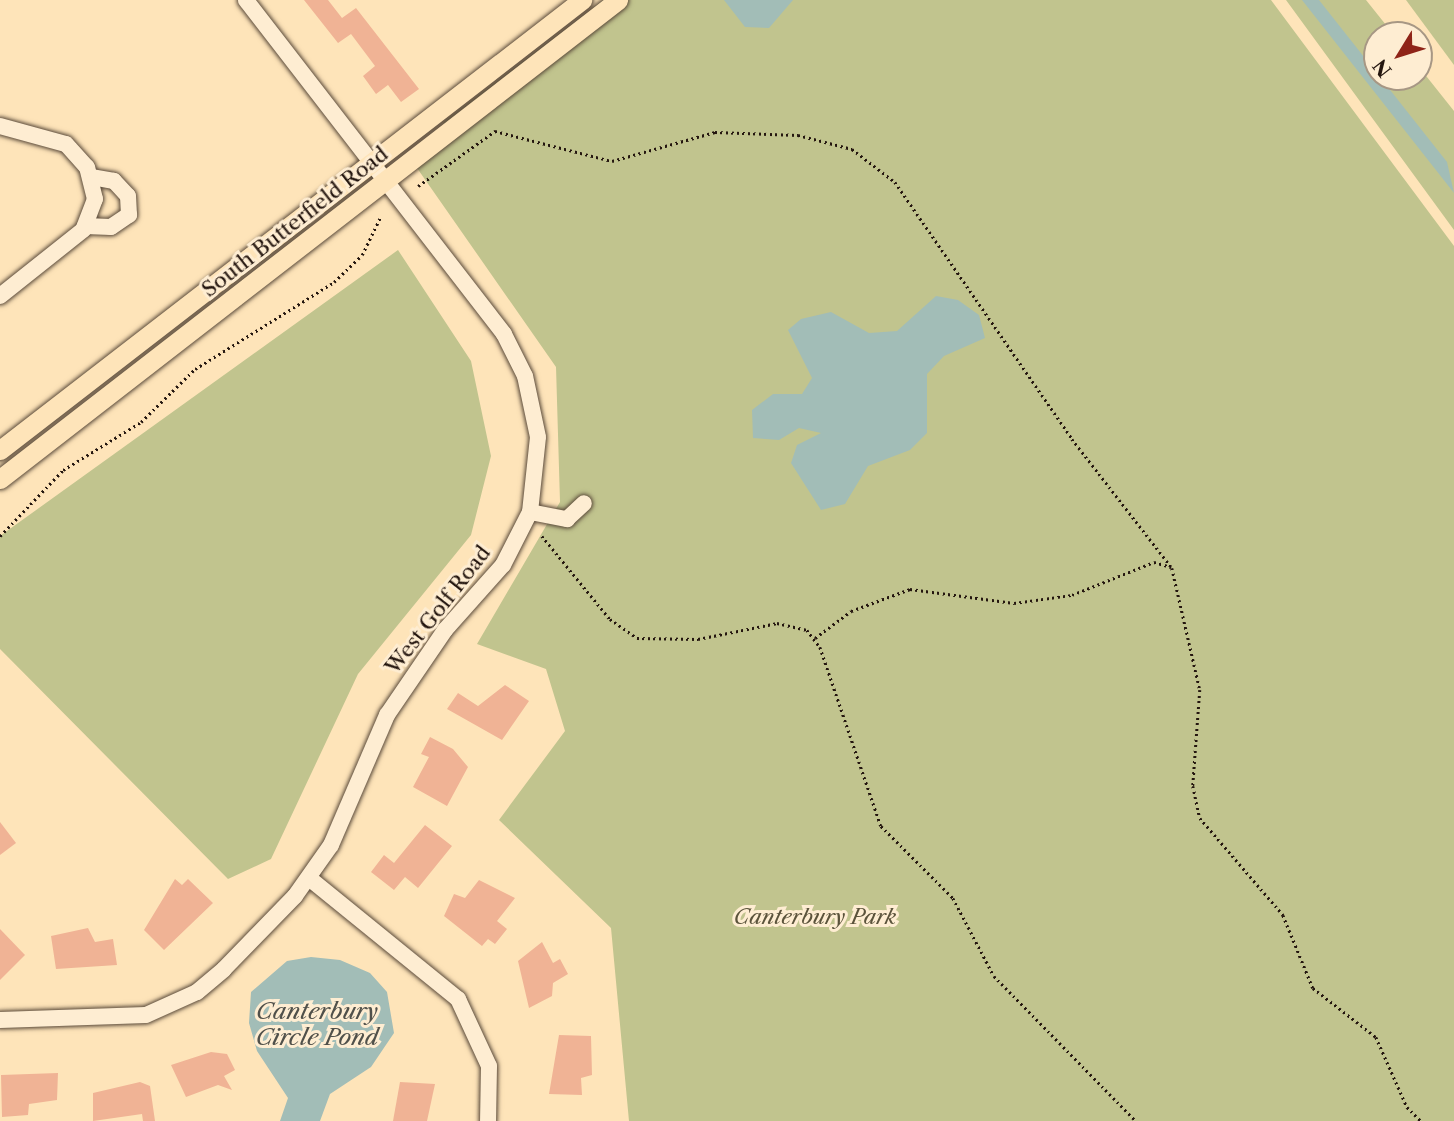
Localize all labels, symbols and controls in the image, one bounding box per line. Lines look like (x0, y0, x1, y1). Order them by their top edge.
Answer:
north arrow (1363, 21, 1433, 91)
text: N (1368, 54, 1397, 82)
street label: South Butterfield Road (197, 142, 393, 302)
street label: West Golf Road (380, 541, 496, 679)
park label: Canterbury Park (734, 904, 896, 930)
water label: Canterbury Circle Pond (256, 997, 378, 1051)

